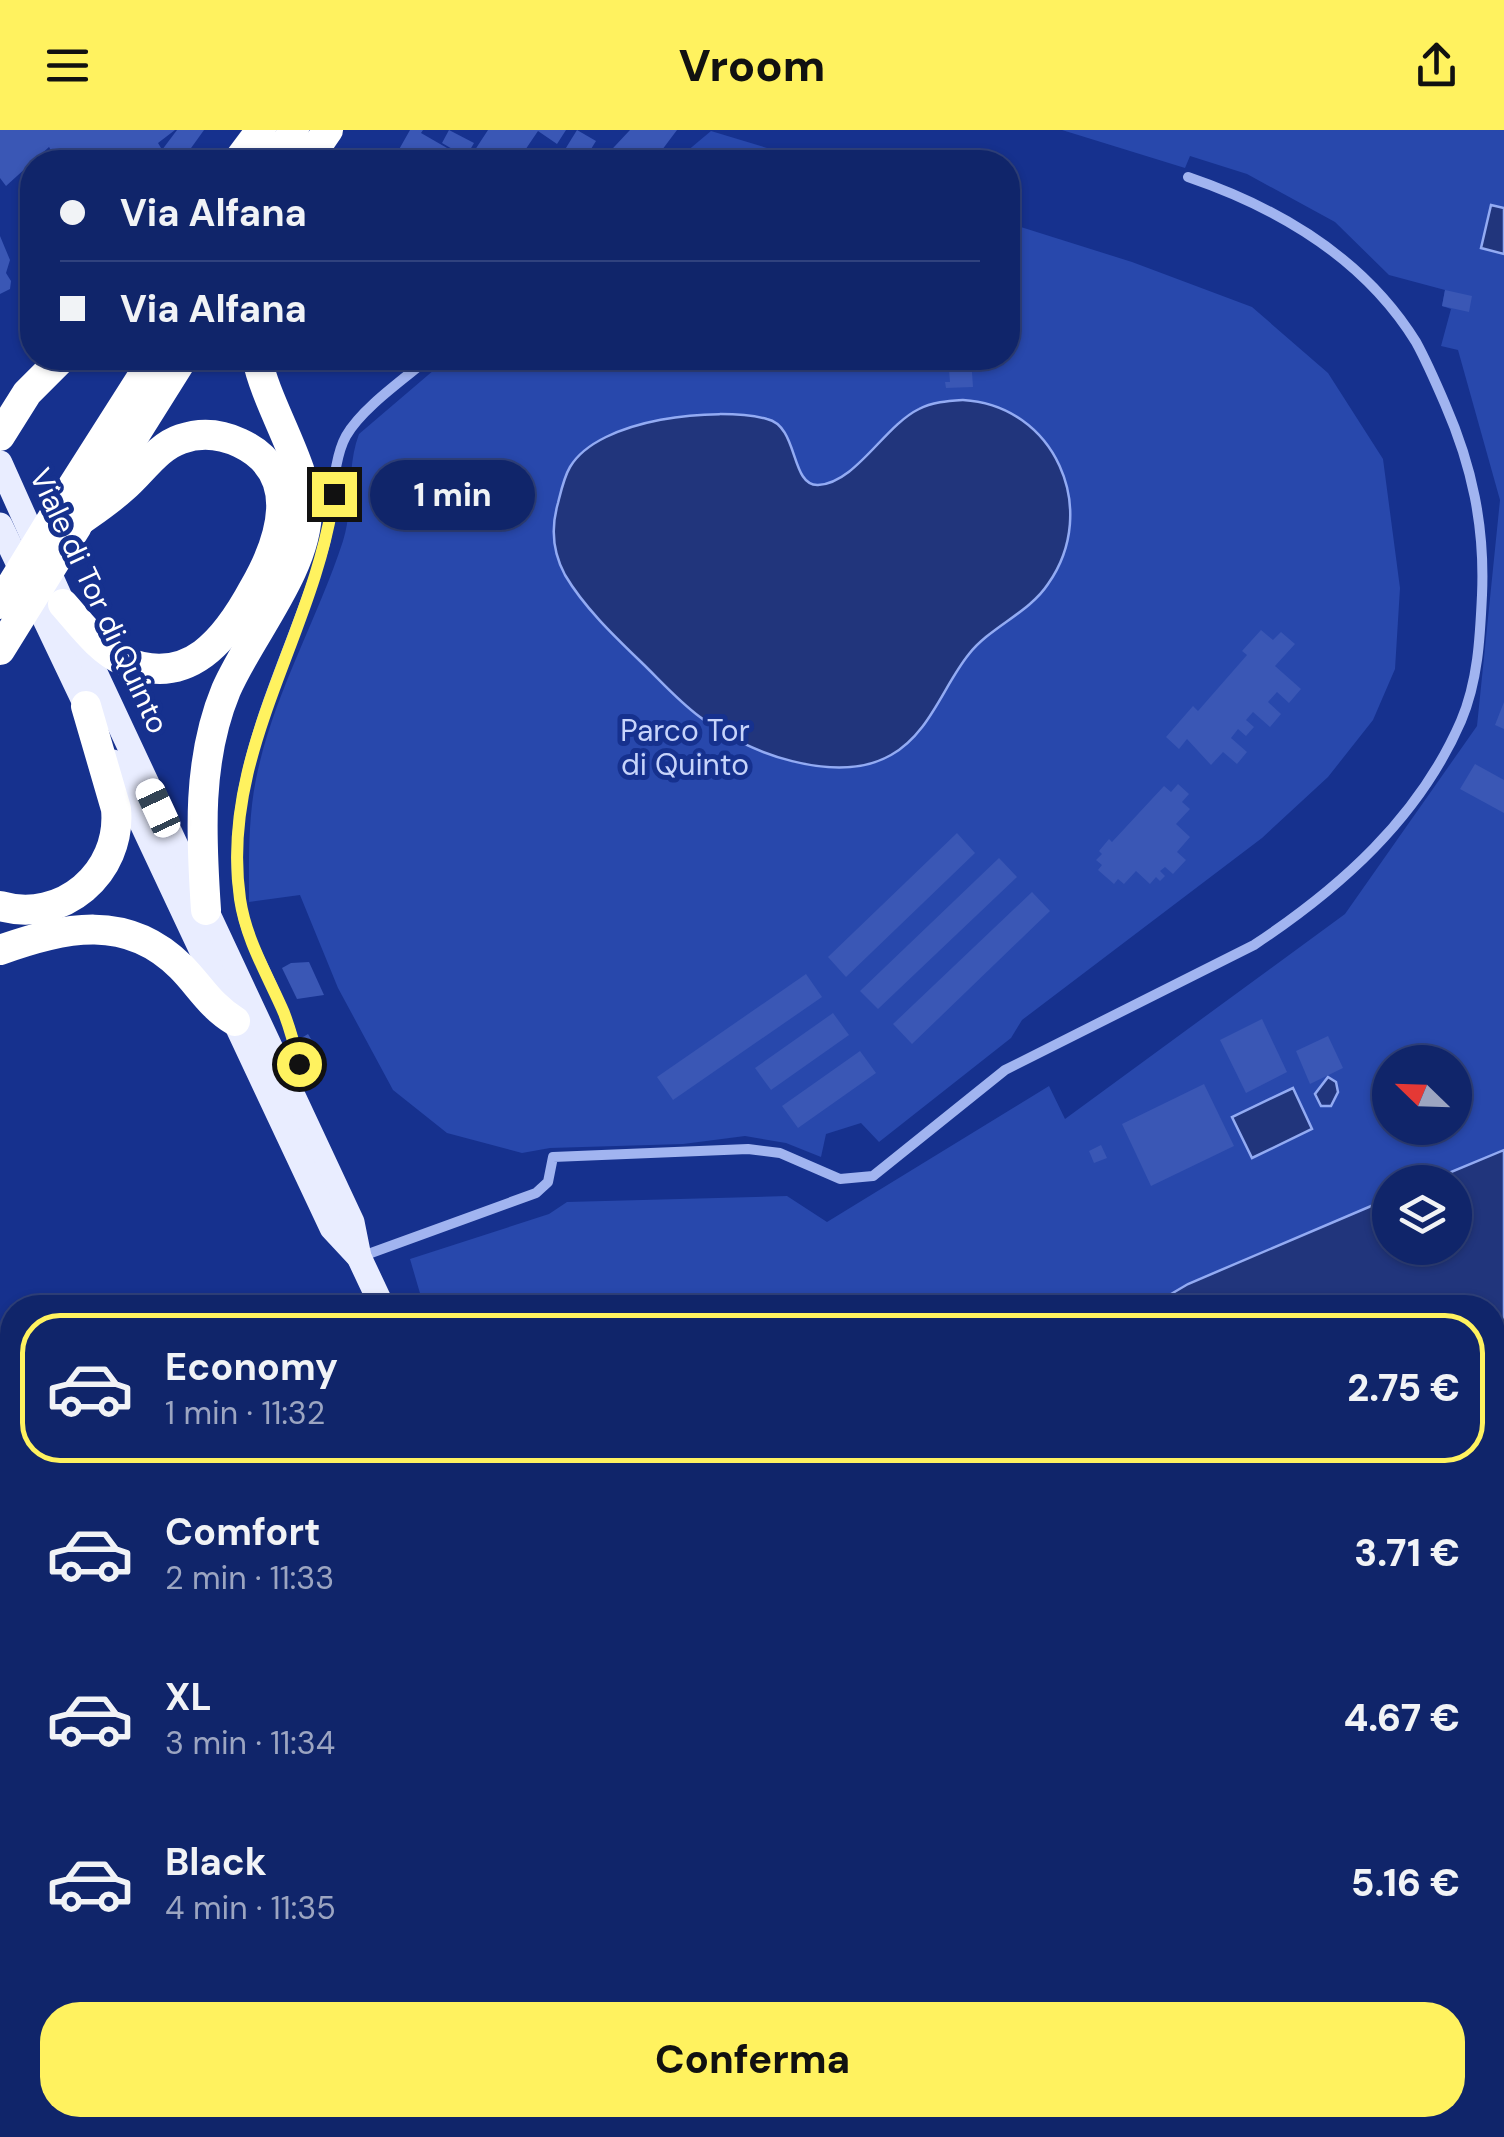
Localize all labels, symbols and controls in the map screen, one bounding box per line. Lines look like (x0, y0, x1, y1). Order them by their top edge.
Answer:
text: Vroom (679, 36, 825, 95)
icon: menu (40, 38, 95, 93)
icon: share (1409, 38, 1464, 93)
text: Via Alfana (120, 188, 307, 238)
text: Via Alfana (120, 284, 307, 334)
callout: 1 min (369, 459, 534, 529)
street label: Viale di Tor di Quinto (21, 462, 178, 740)
route end (312, 472, 357, 517)
text: 1 min (413, 474, 492, 516)
park label: Parco Tor di Quinto (620, 711, 750, 784)
car (132, 774, 184, 842)
route start (277, 1042, 322, 1087)
north arrow (1372, 1045, 1472, 1145)
map controls (1372, 1045, 1472, 1265)
button: layers (1372, 1165, 1472, 1265)
text: Economy (165, 1342, 338, 1392)
icon: car (45, 1343, 135, 1433)
text: 2.75 € (1347, 1363, 1460, 1413)
text: 1 min · 11:32 (165, 1392, 325, 1434)
text: Comfort (165, 1507, 321, 1557)
icon: car (45, 1508, 135, 1598)
text: 3.71 € (1354, 1528, 1460, 1578)
text: 2 min · 11:33 (165, 1557, 334, 1599)
text: XL (165, 1672, 212, 1722)
icon: car (45, 1673, 135, 1763)
text: 4.67 € (1343, 1693, 1460, 1743)
text: 3 min · 11:34 (165, 1722, 335, 1764)
text: Black (165, 1837, 267, 1887)
icon: car (45, 1838, 135, 1928)
text: 5.16 € (1351, 1858, 1460, 1908)
text: 4 min · 11:35 (165, 1887, 336, 1929)
button: Conferma (40, 2002, 1465, 2117)

